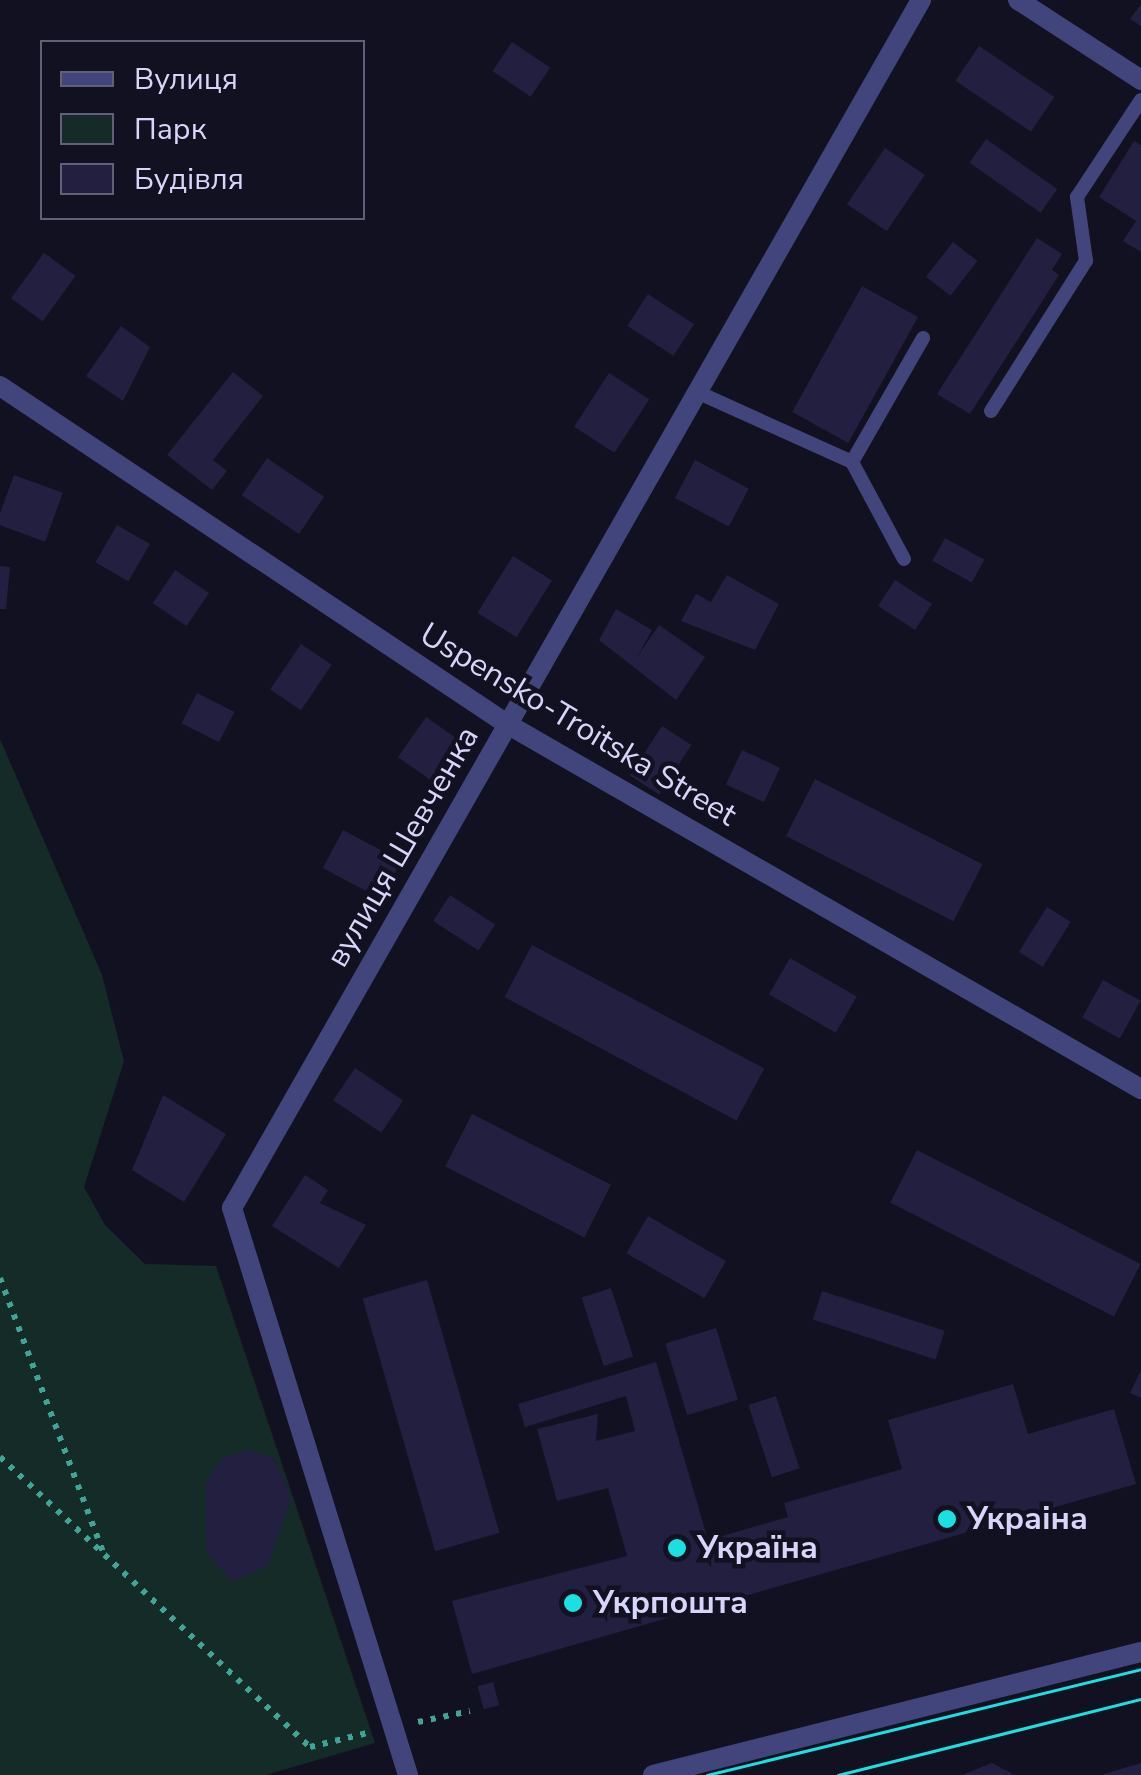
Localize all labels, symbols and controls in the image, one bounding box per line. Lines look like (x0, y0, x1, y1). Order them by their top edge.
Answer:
legend (40, 40, 365, 220)
text: Вулиця (134, 59, 238, 100)
text: Парк (134, 109, 206, 150)
text: Будівля (134, 159, 244, 200)
street label: Uspensko-Troitska Street (413, 615, 743, 835)
street label: вулиця Шевченка (319, 720, 487, 974)
place label: Украіна (967, 1500, 1088, 1538)
marker: Украіна (936, 1508, 958, 1530)
place label: Україна (697, 1529, 818, 1567)
marker: Україна (666, 1537, 688, 1559)
place label: Укрпошта (593, 1584, 748, 1622)
marker: Укрпошта (562, 1592, 584, 1614)

